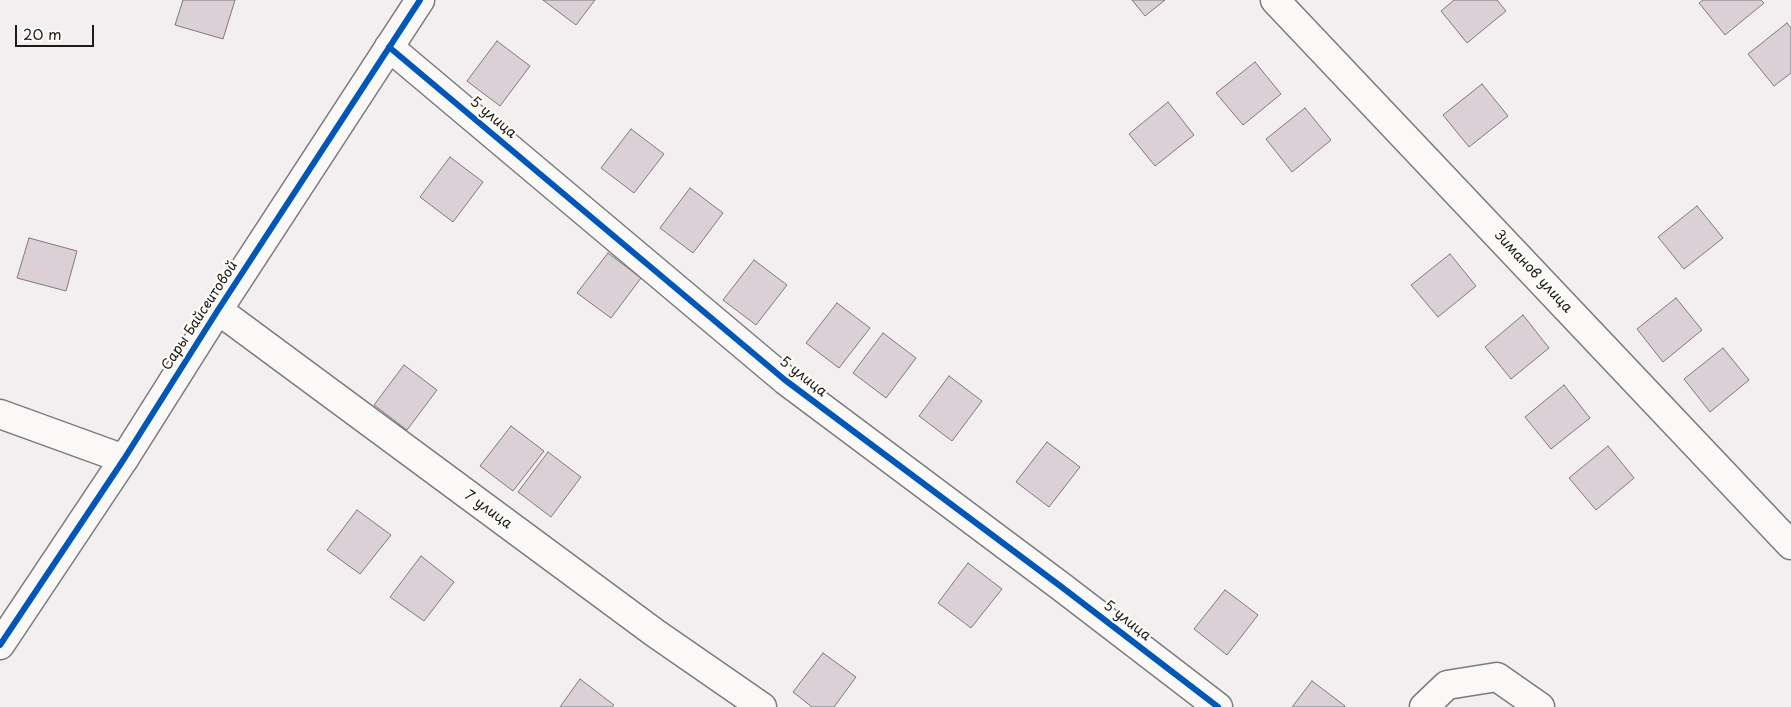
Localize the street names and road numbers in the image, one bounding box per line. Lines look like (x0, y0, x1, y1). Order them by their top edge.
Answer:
street label: 5 улица (466, 94, 520, 142)
street label: Зиманов улица (1491, 227, 1575, 317)
street label: Сары Байсеитовой (158, 258, 242, 374)
street label: 5 улица (776, 353, 830, 401)
street label: 7 улица (461, 487, 515, 533)
street label: 5 улица (1100, 597, 1154, 645)

